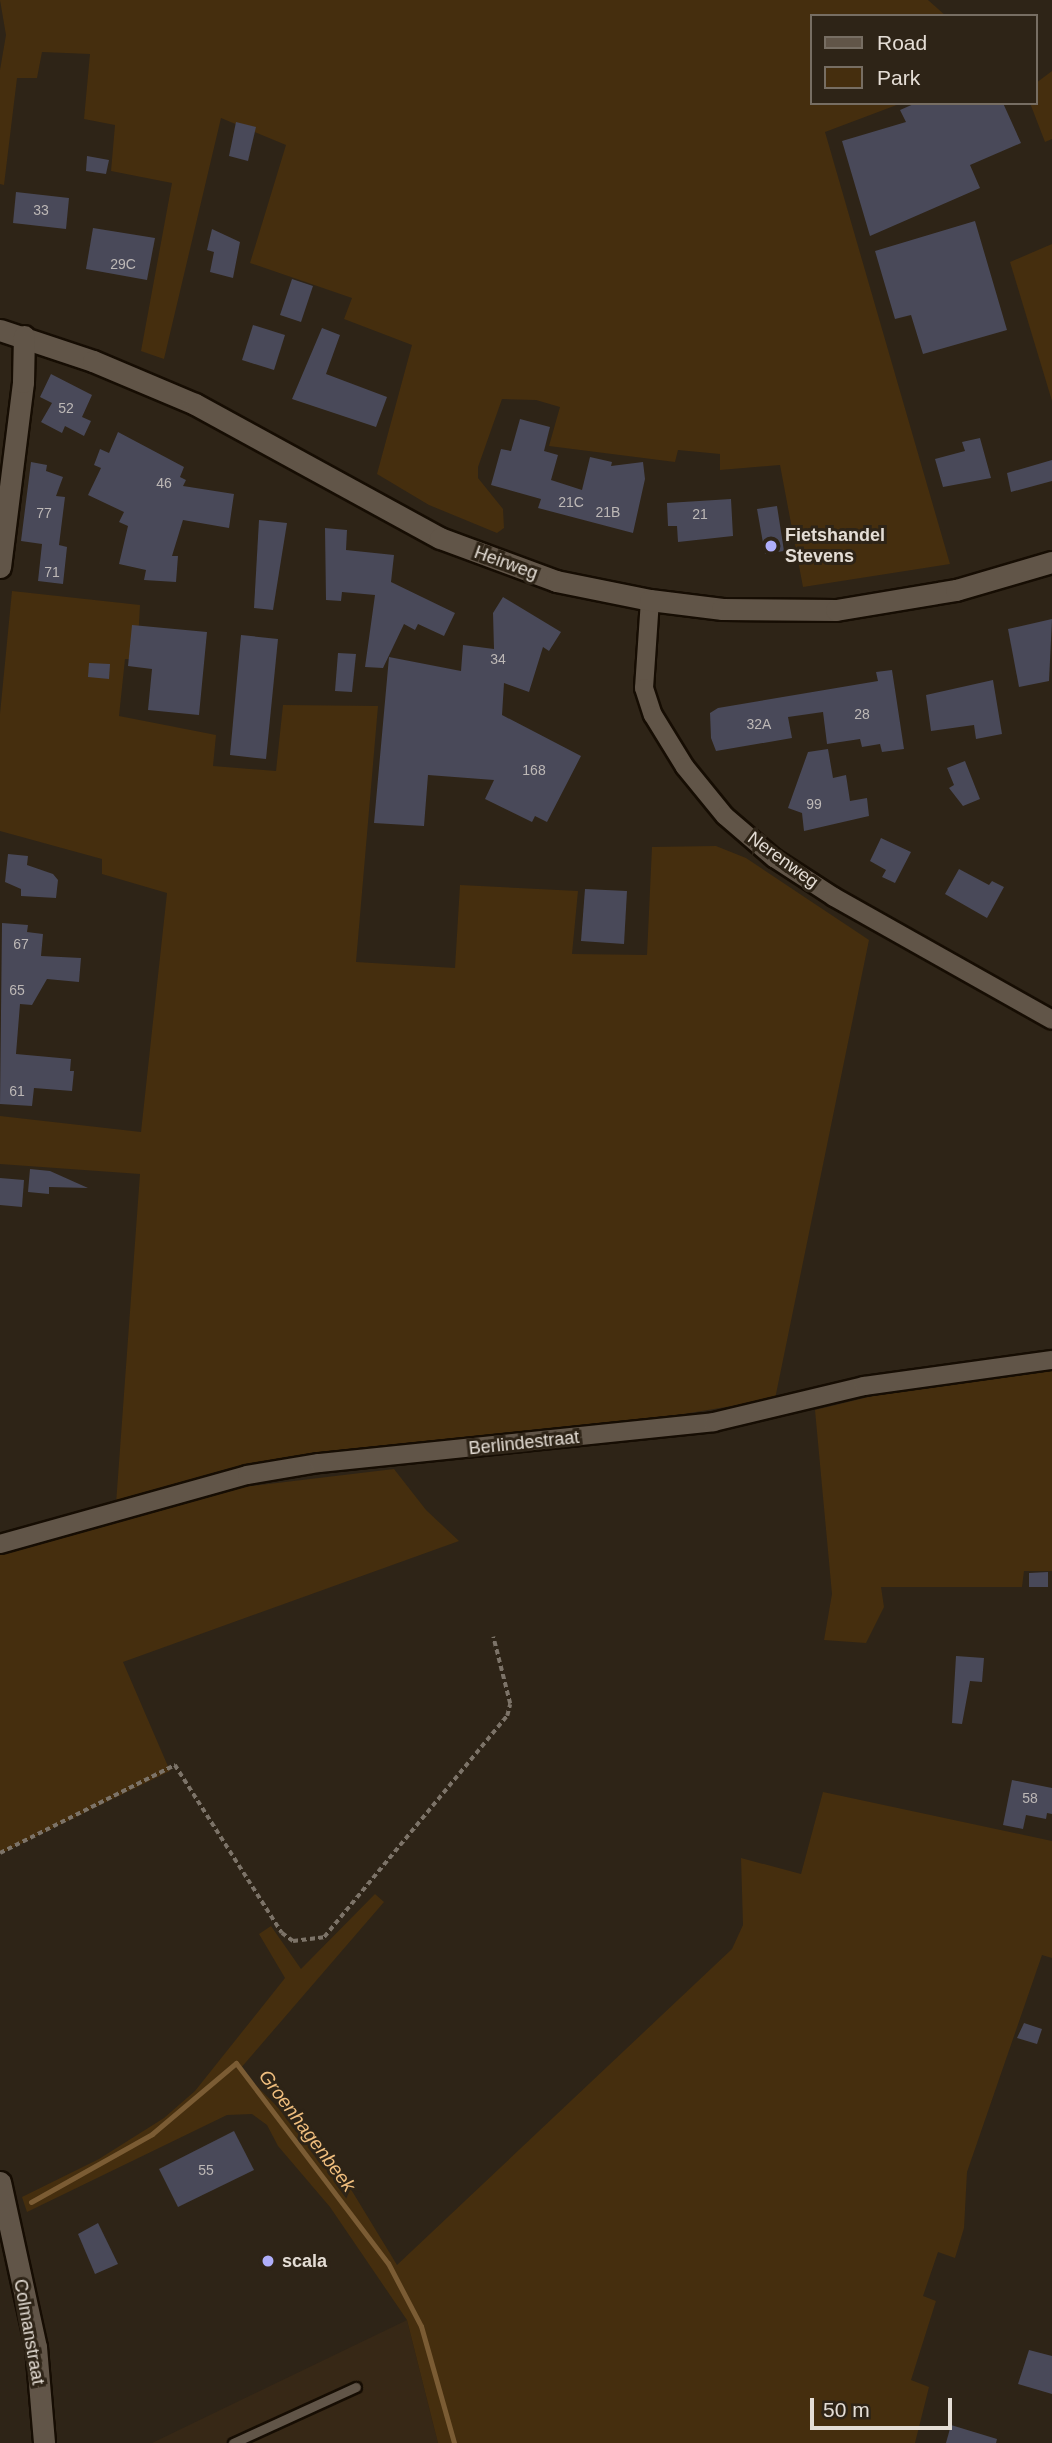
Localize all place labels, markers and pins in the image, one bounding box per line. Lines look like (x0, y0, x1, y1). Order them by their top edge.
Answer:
place label: Fietshandel Stevens (785, 525, 885, 568)
marker: Fietshandel Stevens (763, 538, 779, 554)
place label: scala (282, 2250, 327, 2272)
marker: scala (260, 2253, 276, 2269)

